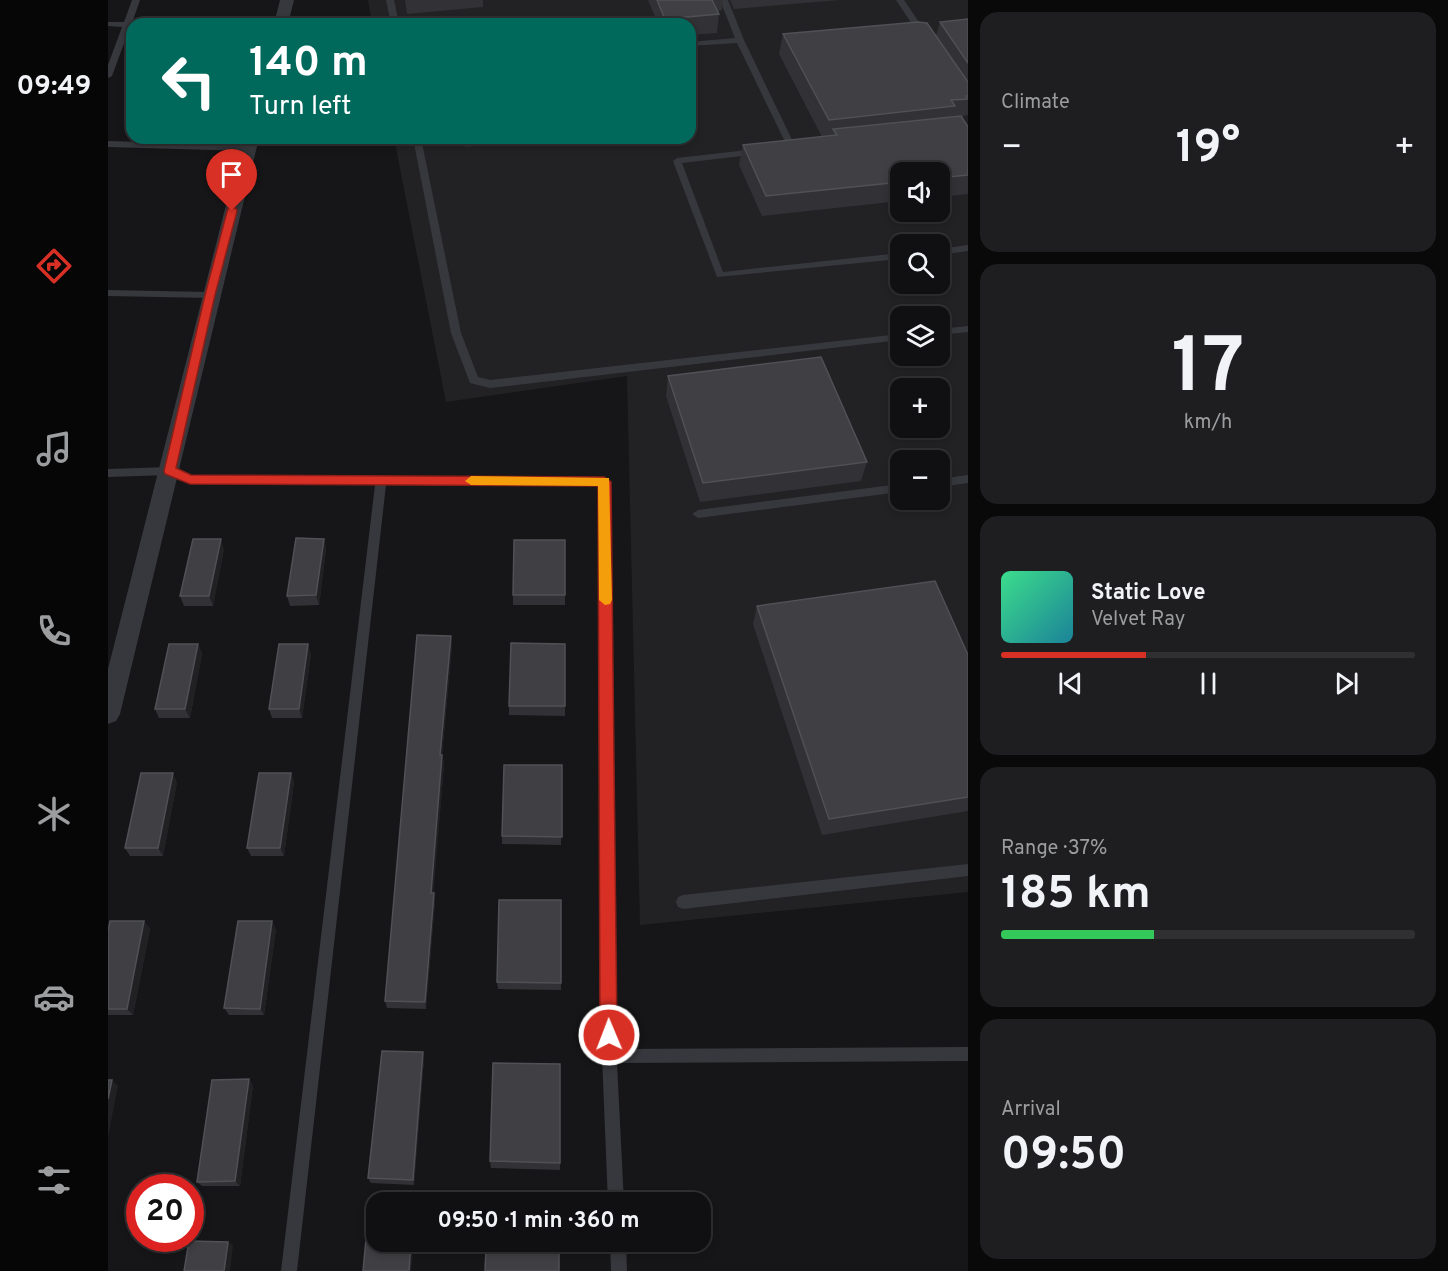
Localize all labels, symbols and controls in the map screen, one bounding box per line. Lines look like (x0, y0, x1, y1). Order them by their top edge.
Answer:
text: 140 m (249, 38, 368, 91)
icon: left (150, 42, 228, 120)
text: 09:49 (17, 70, 91, 104)
text: Turn left (249, 90, 351, 124)
text: Climate (1001, 90, 1070, 116)
text: 19° (1176, 121, 1240, 178)
text: − (1001, 128, 1022, 170)
text: + (1394, 128, 1415, 170)
pin (206, 149, 257, 211)
icon: arrive (215, 158, 248, 191)
map controls (890, 162, 950, 510)
button: sound (890, 162, 950, 222)
button: search (890, 234, 950, 294)
icon: directions (33, 245, 75, 287)
button: layers (890, 306, 950, 366)
text: 17 (1172, 321, 1244, 420)
button: + (890, 378, 950, 438)
text: km/h (1184, 410, 1232, 436)
icon: music (33, 428, 75, 470)
button: − (890, 450, 950, 510)
text: Static Love (1091, 580, 1205, 607)
text: Velvet Ray (1091, 607, 1185, 633)
icon: phone (33, 610, 75, 652)
icon: previous (1054, 667, 1087, 700)
icon: pause (1192, 667, 1225, 700)
icon: next (1330, 667, 1363, 700)
icon: climate (33, 793, 75, 835)
text: Range · 37% (1001, 836, 1107, 862)
text: 185 km (1001, 867, 1151, 924)
icon: car (33, 976, 75, 1018)
position arrow (577, 1003, 641, 1067)
text: Arrival (1001, 1097, 1061, 1123)
text: 09:50 (1001, 1128, 1126, 1185)
icon: filters (33, 1159, 75, 1201)
speed limit sign: 20 (126, 1174, 204, 1252)
text: 09:50 · 1 min · 360 m (438, 1208, 639, 1235)

